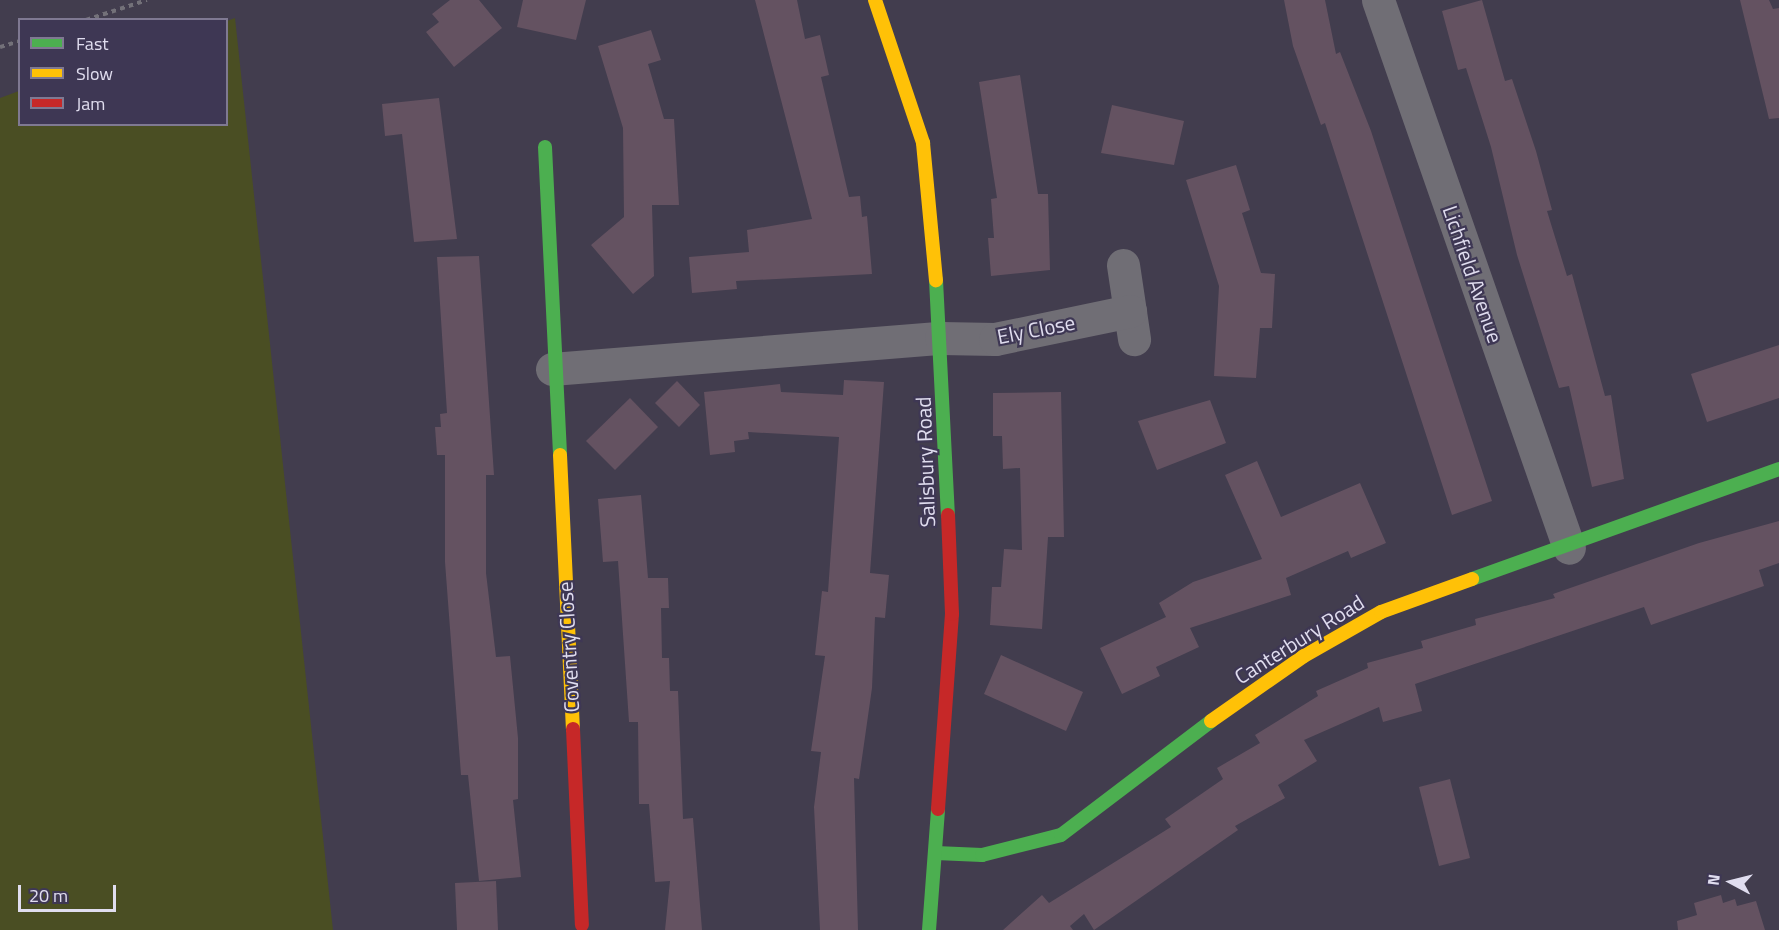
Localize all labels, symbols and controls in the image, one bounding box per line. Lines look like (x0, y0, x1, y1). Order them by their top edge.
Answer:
legend (18, 18, 228, 126)
text: Fast (76, 30, 109, 57)
text: Slow (76, 60, 113, 87)
text: Jam (76, 90, 105, 117)
street label: Lichfield Avenue (1438, 202, 1508, 346)
street label: Ely Close (995, 309, 1077, 349)
street label: Salisbury Road (910, 396, 940, 528)
street label: Coventry Close (552, 581, 584, 713)
street label: Canterbury Road (1230, 589, 1368, 689)
north arrow (1701, 852, 1761, 912)
scale bar (21, 873, 118, 911)
text: N (1701, 873, 1726, 887)
text: 20 m (29, 882, 68, 909)

